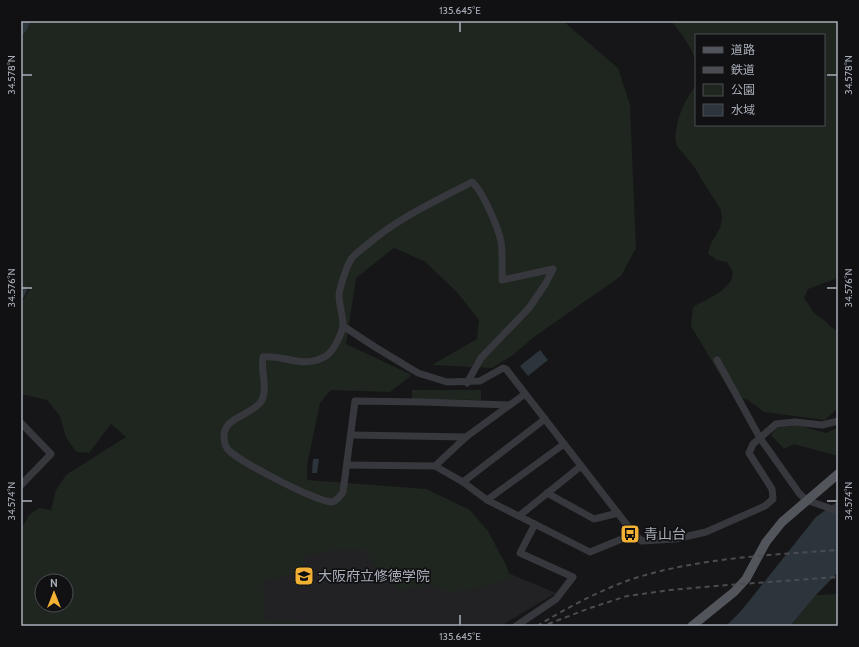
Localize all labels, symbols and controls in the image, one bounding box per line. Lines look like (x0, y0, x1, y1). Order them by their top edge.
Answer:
text: 135.645°E (439, 4, 481, 17)
legend (695, 34, 825, 126)
text: 道路 (731, 42, 755, 57)
text: 34.578°N (5, 55, 18, 95)
text: 34.578°N (842, 55, 855, 95)
text: 鉄道 (731, 62, 755, 77)
text: 公園 (731, 82, 755, 97)
text: 水域 (731, 102, 755, 117)
text: 34.576°N (5, 269, 18, 307)
text: 34.576°N (842, 269, 855, 307)
text: 34.574°N (5, 482, 18, 520)
text: 34.574°N (842, 482, 855, 520)
bus stop icon: 青山台 (619, 523, 641, 545)
place label: 青山台 (644, 525, 686, 543)
school or university icon: 大阪府立修徳学院 (293, 565, 315, 587)
place label: 大阪府立修徳学院 (318, 567, 430, 585)
north arrow (34, 573, 74, 613)
text: N (50, 576, 58, 590)
text: 135.645°E (439, 630, 481, 643)

